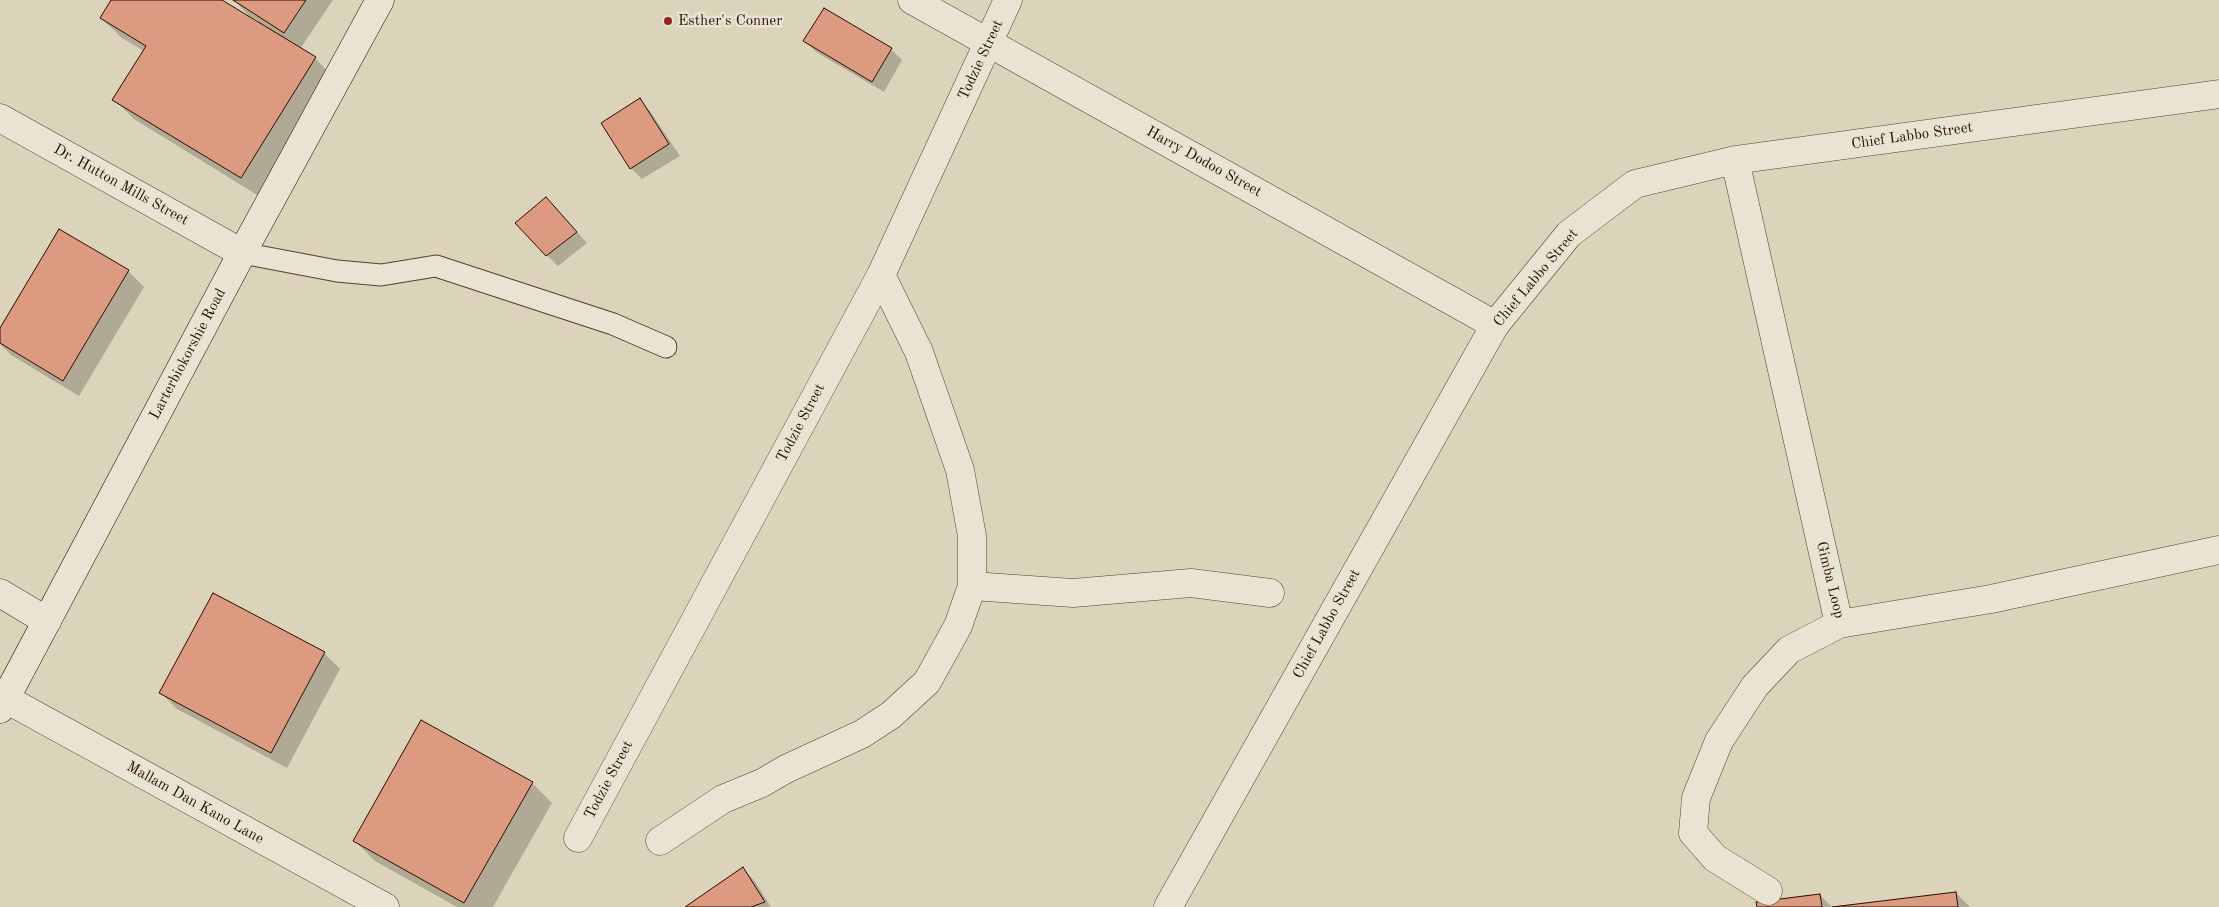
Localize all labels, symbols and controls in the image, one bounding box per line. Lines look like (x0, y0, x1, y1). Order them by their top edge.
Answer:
place label: Esther's Conner (678, 12, 782, 30)
marker: Esther's Conner (662, 15, 674, 27)
street label: Todzie Street (955, 17, 1007, 103)
street label: Chief Labbo Street (1850, 119, 1974, 153)
street label: Harry Dodoo Street (1143, 123, 1265, 201)
street label: Dr. Hutton Mills Street (50, 140, 192, 230)
street label: Chief Labbo Street (1490, 225, 1582, 331)
street label: Larterbiokorshie Road (146, 285, 230, 423)
street label: Todzie Street (773, 381, 829, 465)
street label: Gimba Loop (1812, 540, 1848, 620)
street label: Chief Labbo Street (1289, 566, 1365, 682)
street label: Todzie Street (581, 738, 637, 822)
street label: Mallam Dan Kano Lane (123, 758, 267, 848)

